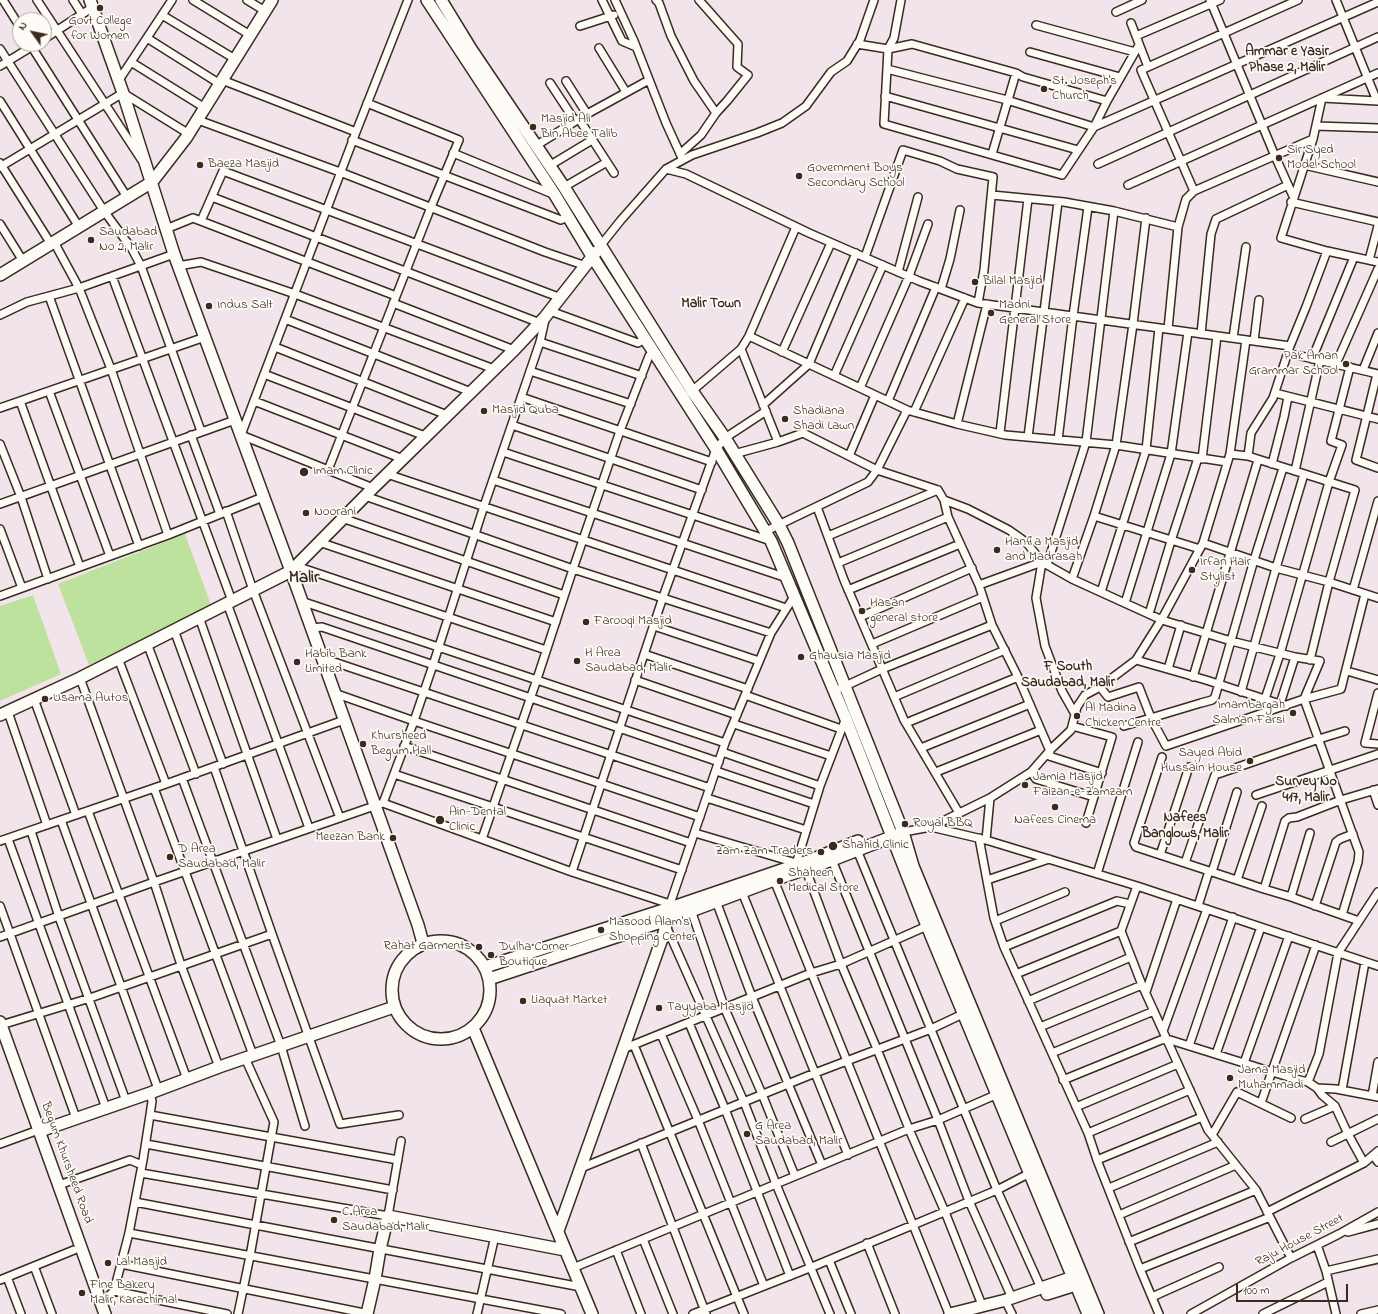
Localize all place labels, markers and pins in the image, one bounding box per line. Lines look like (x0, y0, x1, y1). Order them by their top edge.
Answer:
marker: Govt College for Women (95, 3, 105, 13)
place label: Govt College for Women (69, 14, 131, 45)
place label: St. Joseph's Church (1052, 74, 1117, 105)
marker: St. Joseph's Church (1039, 84, 1049, 94)
place label: Masjid Ali Bin Abee Talib (541, 112, 617, 143)
marker: Masjid Ali Bin Abee Talib (528, 122, 538, 132)
place label: Sir Syed Model School (1287, 143, 1356, 174)
marker: Sir Syed Model School (1274, 153, 1284, 163)
place label: Baeza Masjid (208, 157, 279, 173)
marker: Baeza Masjid (195, 160, 205, 170)
place label: Government Boys Secondary School (807, 161, 905, 192)
marker: Government Boys Secondary School (794, 171, 804, 181)
place label: Saudabad No 2, Malir (99, 225, 157, 256)
marker: Saudabad No 2, Malir (86, 235, 96, 245)
place label: Bilal Masjid (983, 274, 1043, 290)
marker: Bilal Masjid (970, 277, 980, 287)
place label: Indus Salt (217, 298, 273, 314)
place label: Madni General Store (999, 298, 1071, 329)
marker: Indus Salt (204, 301, 214, 311)
marker: Madni General Store (986, 308, 996, 318)
place label: Pak Aman Grammar School (1249, 349, 1338, 380)
marker: Pak Aman Grammar School (1341, 359, 1351, 369)
place label: Masjid Quba (492, 403, 559, 419)
place label: Shadiana Shadi Lawn (793, 404, 854, 435)
marker: Masjid Quba (479, 406, 489, 416)
marker: Shadiana Shadi Lawn (780, 414, 790, 424)
place label: Imam Clinic (313, 464, 373, 480)
marker: Imam Clinic (298, 466, 310, 478)
place label: Noorani (314, 505, 356, 521)
marker: Noorani (301, 508, 311, 518)
place label: Hanfia Masjid and Madrasah (1005, 535, 1082, 566)
marker: Hanfia Masjid and Madrasah (992, 545, 1002, 555)
place label: Irfan Hair Stylist (1200, 555, 1251, 586)
marker: Irfan Hair Stylist (1187, 565, 1197, 575)
place label: Hasan general store (870, 596, 938, 627)
marker: Hasan general store (857, 606, 867, 616)
place label: Farooqi Masjid (594, 614, 672, 630)
marker: Farooqi Masjid (581, 617, 591, 627)
place label: H Area Saudabad, Malir (585, 646, 672, 677)
place label: Habib Bank Limited (305, 647, 367, 678)
place label: Ghausia Masjid (809, 649, 891, 665)
marker: Ghausia Masjid (796, 652, 806, 662)
marker: H Area Saudabad, Malir (572, 656, 582, 666)
marker: Habib Bank Limited (292, 657, 302, 667)
place label: Usama Autos (53, 691, 128, 707)
marker: Usama Autos (40, 694, 50, 704)
place label: Imambargah Salman Farsi (1212, 698, 1285, 729)
place label: Al Madina Chicken Centre (1085, 701, 1161, 732)
marker: Imambargah Salman Farsi (1288, 708, 1298, 718)
marker: Al Madina Chicken Centre (1072, 711, 1082, 721)
place label: Khursheed Begum Hall (371, 729, 431, 760)
marker: Khursheed Begum Hall (358, 739, 368, 749)
place label: Sayed Abid Hussain House (1161, 746, 1242, 777)
marker: Sayed Abid Hussain House (1245, 756, 1255, 766)
place label: Jamia Masjid Faizan-e-Zamzam (1033, 770, 1132, 801)
marker: Jamia Masjid Faizan-e-Zamzam (1020, 780, 1030, 790)
marker: Nafees Cinema (1050, 802, 1060, 812)
place label: Ain-Dental Clinic (449, 805, 506, 836)
place label: Nafees Cinema (1014, 813, 1096, 829)
marker: Ain-Dental Clinic (434, 814, 446, 826)
place label: Royal BBQ (913, 816, 972, 832)
marker: Royal BBQ (900, 819, 910, 829)
place label: Meezan Bank (315, 830, 385, 846)
marker: Meezan Bank (388, 833, 398, 843)
place label: Shahid Clinic (842, 838, 909, 854)
marker: Shahid Clinic (827, 840, 839, 852)
place label: D Area Saudabad, Malir (178, 842, 265, 873)
place label: Zam Zam Traders (715, 844, 813, 860)
marker: Zam Zam Traders (816, 847, 826, 857)
marker: D Area Saudabad, Malir (165, 852, 175, 862)
place label: Shaheen Medical Store (788, 866, 859, 897)
marker: Shaheen Medical Store (775, 876, 785, 886)
place label: Masood Alam's Shopping Center (609, 915, 696, 946)
marker: Masood Alam's Shopping Center (596, 925, 606, 935)
place label: Rahat Garments (383, 939, 471, 955)
place label: Dulha Corner Boutique (499, 940, 569, 971)
marker: Rahat Garments (474, 942, 484, 952)
marker: Dulha Corner Boutique (486, 950, 496, 960)
place label: Liaquat Market (531, 993, 607, 1009)
marker: Liaquat Market (518, 996, 528, 1006)
place label: Tayyaba Masjid (667, 1000, 754, 1016)
marker: Tayyaba Masjid (654, 1003, 664, 1013)
place label: Jama Masjid Muhammadi (1238, 1063, 1305, 1094)
marker: Jama Masjid Muhammadi (1225, 1073, 1235, 1083)
place label: G Area Saudabad, Malir (755, 1119, 842, 1150)
marker: G Area Saudabad, Malir (742, 1129, 752, 1139)
place label: C Area Saudabad, Malir (342, 1205, 429, 1236)
marker: C Area Saudabad, Malir (329, 1215, 339, 1225)
place label: Lal Masjid (116, 1255, 167, 1271)
marker: Lal Masjid (103, 1258, 113, 1268)
place label: Fine Bakery Malir, Karachimal (90, 1278, 177, 1309)
marker: Fine Bakery Malir, Karachimal (77, 1288, 87, 1298)

